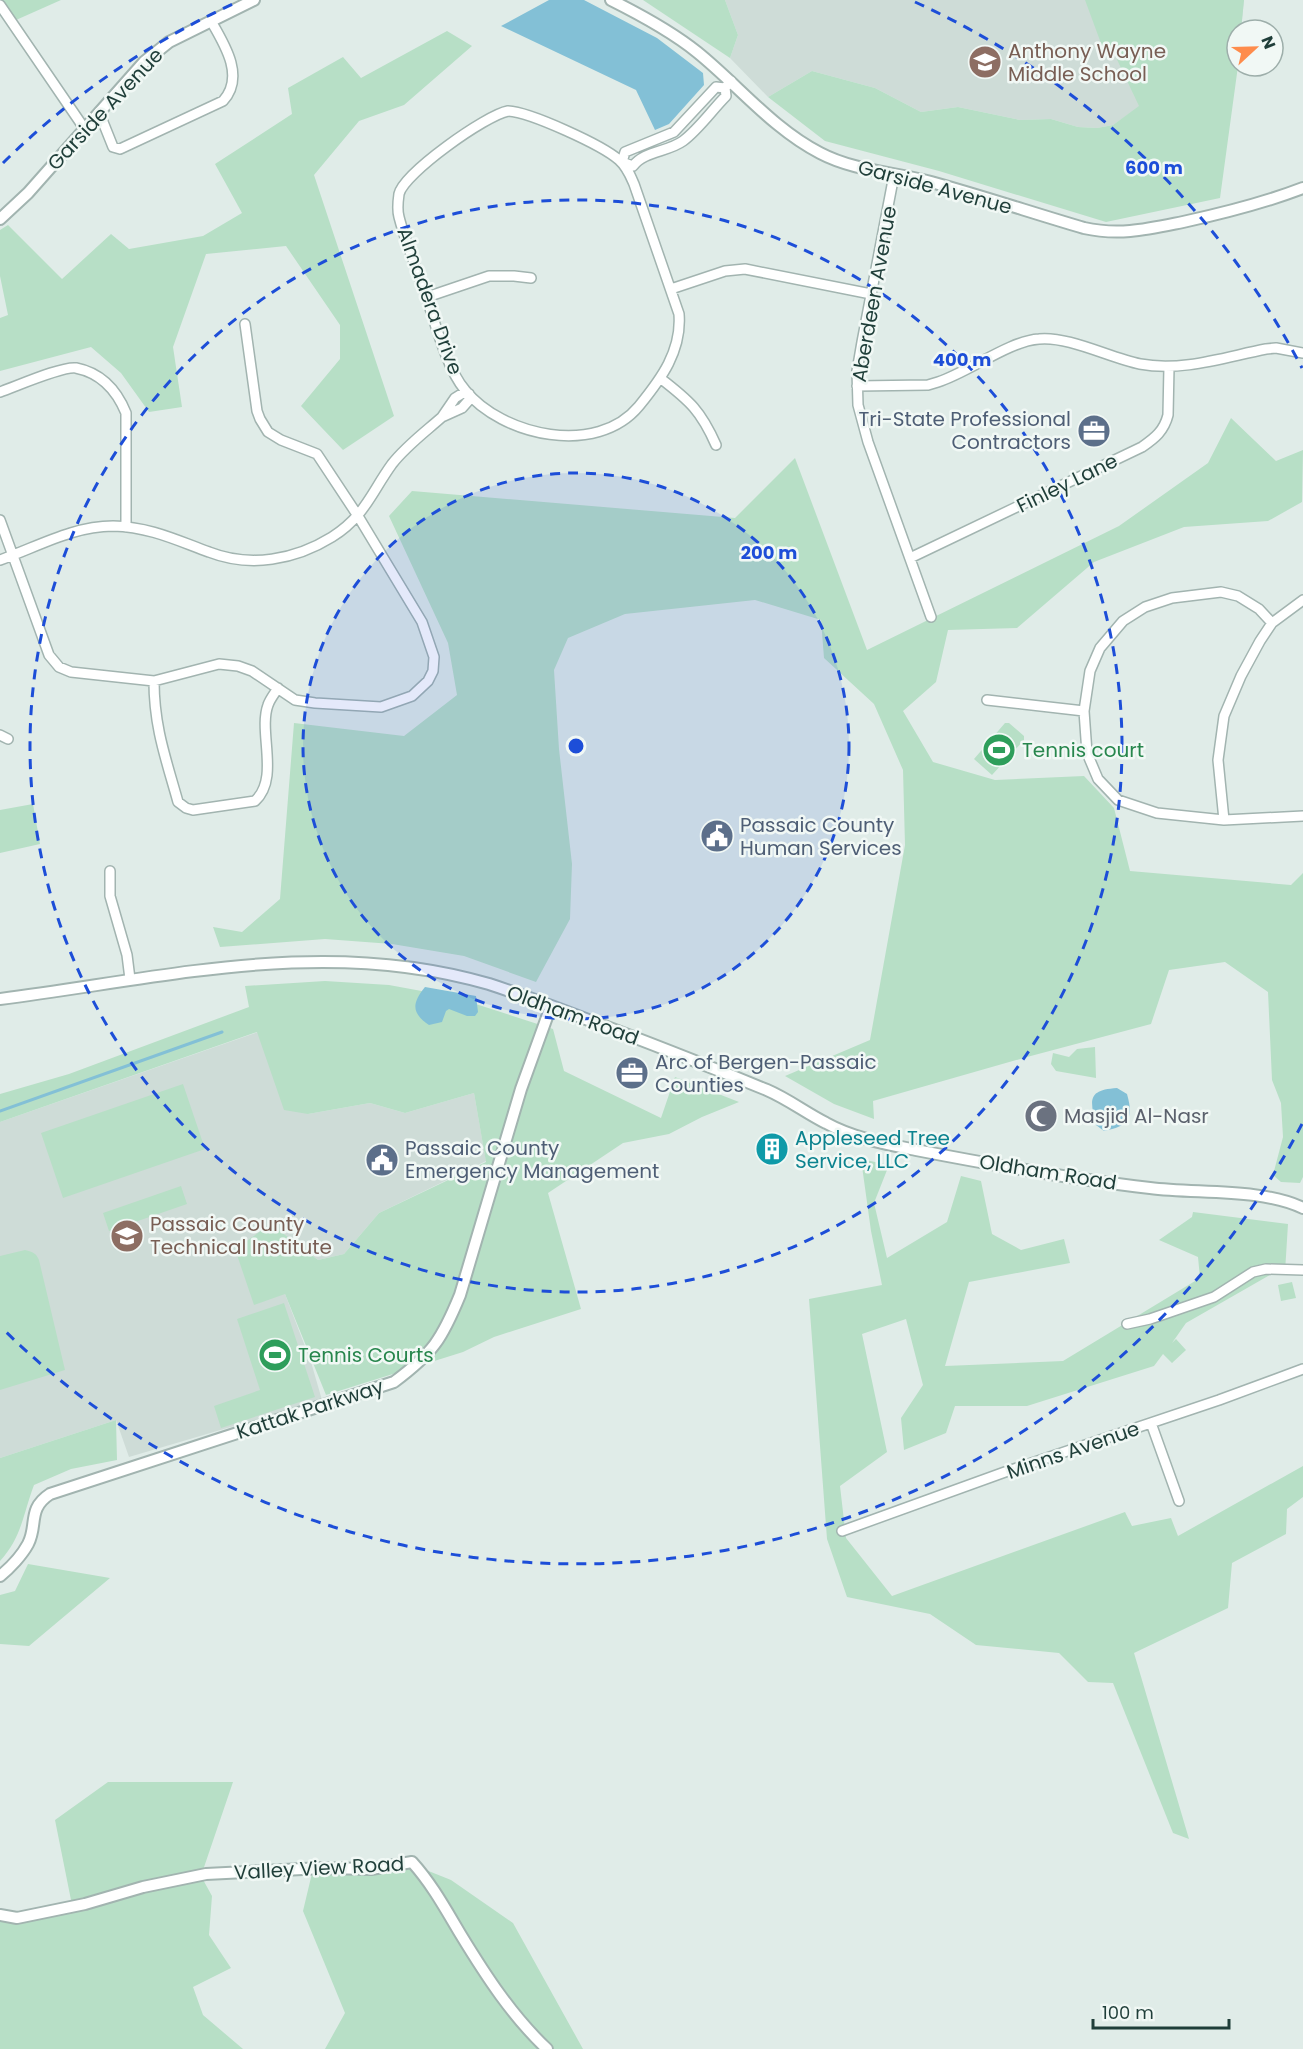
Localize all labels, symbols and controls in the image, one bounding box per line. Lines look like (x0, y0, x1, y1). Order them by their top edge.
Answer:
north arrow (1225, 18, 1285, 78)
text: N (1256, 33, 1281, 52)
place label: Anthony Wayne Middle School (1008, 37, 1166, 88)
street label: Garside Avenue (41, 42, 169, 176)
school or university icon: Anthony Wayne Middle School (967, 44, 1003, 80)
street label: Garside Avenue (855, 153, 1015, 221)
text: 600 m (1125, 155, 1183, 180)
street label: Aberdeen Avenue (845, 204, 903, 384)
street label: Almadera Drive (390, 223, 470, 379)
text: 400 m (933, 347, 991, 372)
place label: Tri-State Professional Contractors (859, 405, 1071, 456)
office icon: Tri-State Professional Contractors (1076, 413, 1112, 449)
street label: Finley Lane (1012, 447, 1122, 519)
text: 200 m (741, 540, 797, 565)
sports icon: Tennis court (981, 732, 1017, 768)
centre of rings (566, 736, 586, 756)
place label: Tennis court (1022, 736, 1144, 764)
place label: Passaic County Human Services (740, 811, 902, 862)
public building icon: Passaic County Human Services (699, 818, 735, 854)
street label: Oldham Road (503, 978, 643, 1052)
place label: Arc of Bergen-Passaic Counties (655, 1048, 877, 1099)
office icon: Arc of Bergen-Passaic Counties (614, 1055, 650, 1091)
mosque icon: Masjid Al-Nasr (1023, 1098, 1059, 1134)
place label: Masjid Al-Nasr (1064, 1102, 1209, 1130)
place label: Appleseed Tree Service, LLC (795, 1124, 950, 1175)
building icon: Appleseed Tree Service, LLC (754, 1131, 790, 1167)
place label: Passaic County Emergency Management (405, 1134, 659, 1185)
public building icon: Passaic County Emergency Management (364, 1142, 400, 1178)
street label: Oldham Road (977, 1147, 1119, 1197)
place label: Passaic County Technical Institute (150, 1210, 332, 1261)
school or university icon: Passaic County Technical Institute (109, 1218, 145, 1254)
sports icon: Tennis Courts (257, 1337, 293, 1373)
place label: Tennis Courts (298, 1341, 434, 1369)
street label: Kattak Parkway (233, 1372, 387, 1446)
street label: Minns Avenue (1003, 1414, 1143, 1486)
street label: Valley View Road (233, 1850, 405, 1886)
scale bar (1093, 1992, 1230, 2030)
text: 100 m (1102, 2000, 1154, 2025)

